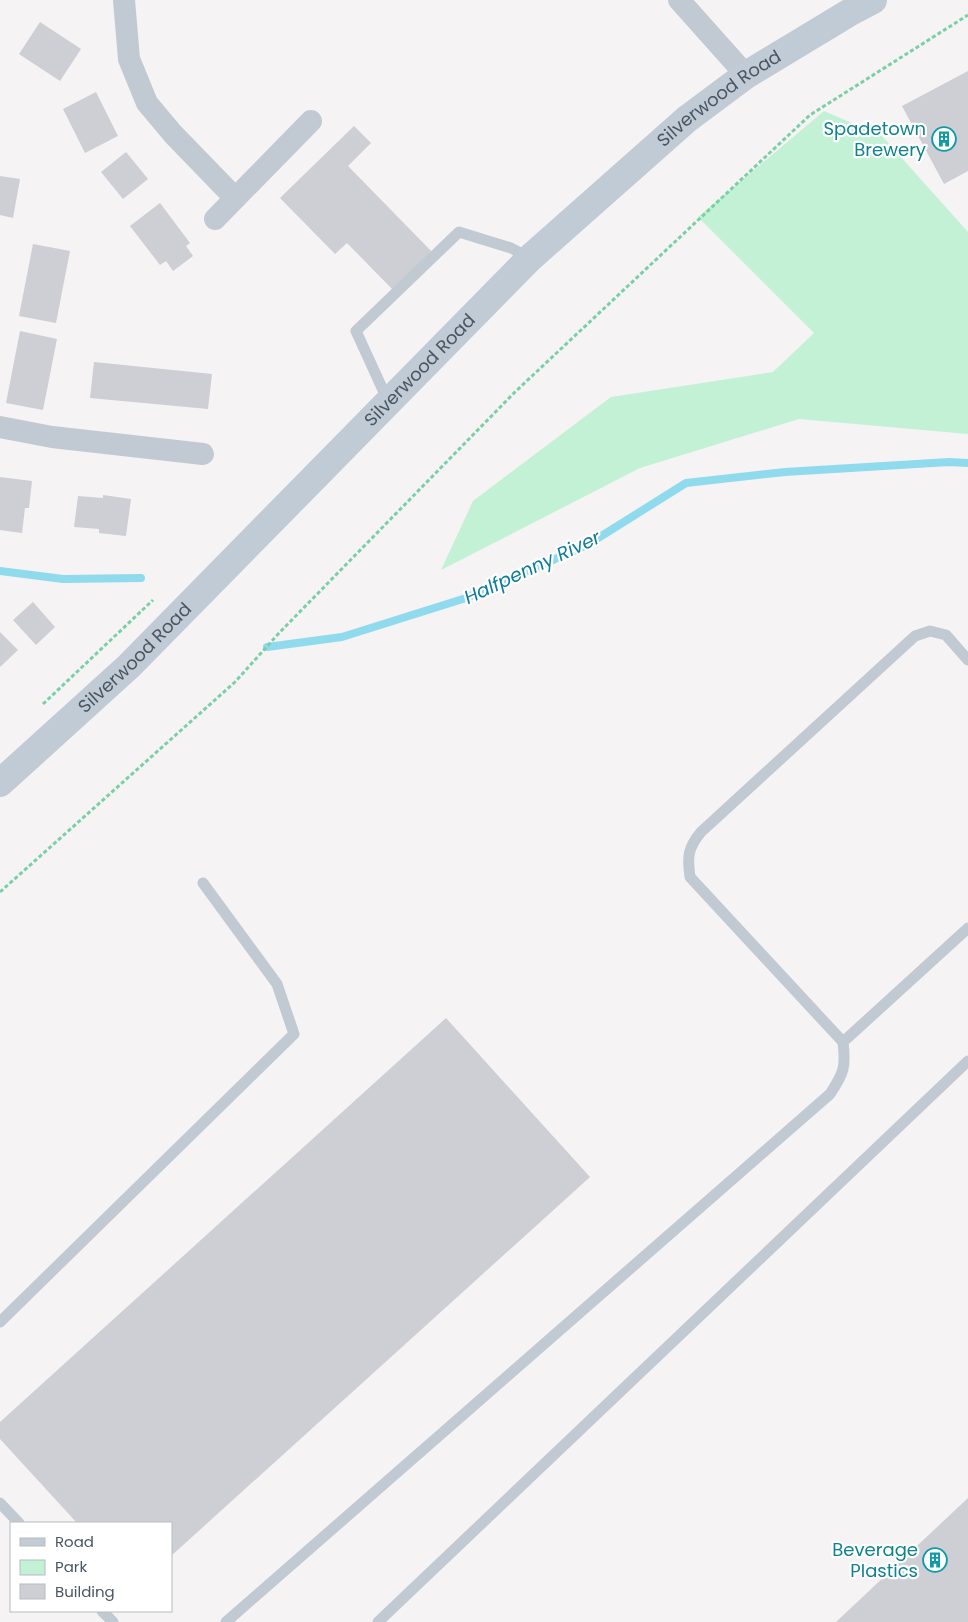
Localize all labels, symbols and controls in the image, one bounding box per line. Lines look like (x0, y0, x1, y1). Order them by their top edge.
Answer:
street label: Silverwood Road (651, 44, 786, 152)
place label: Spadetown Brewery (823, 116, 926, 162)
building icon: Spadetown Brewery (931, 126, 957, 152)
street label: Silverwood Road (358, 308, 481, 432)
water label: Halfpenny River (459, 524, 606, 611)
street label: Silverwood Road (72, 597, 197, 718)
legend (10, 1522, 172, 1612)
text: Road (55, 1531, 94, 1552)
place label: Beverage Plastics (832, 1537, 918, 1583)
building icon: Beverage Plastics (922, 1547, 948, 1573)
text: Park (55, 1556, 87, 1577)
text: Building (55, 1581, 115, 1602)

